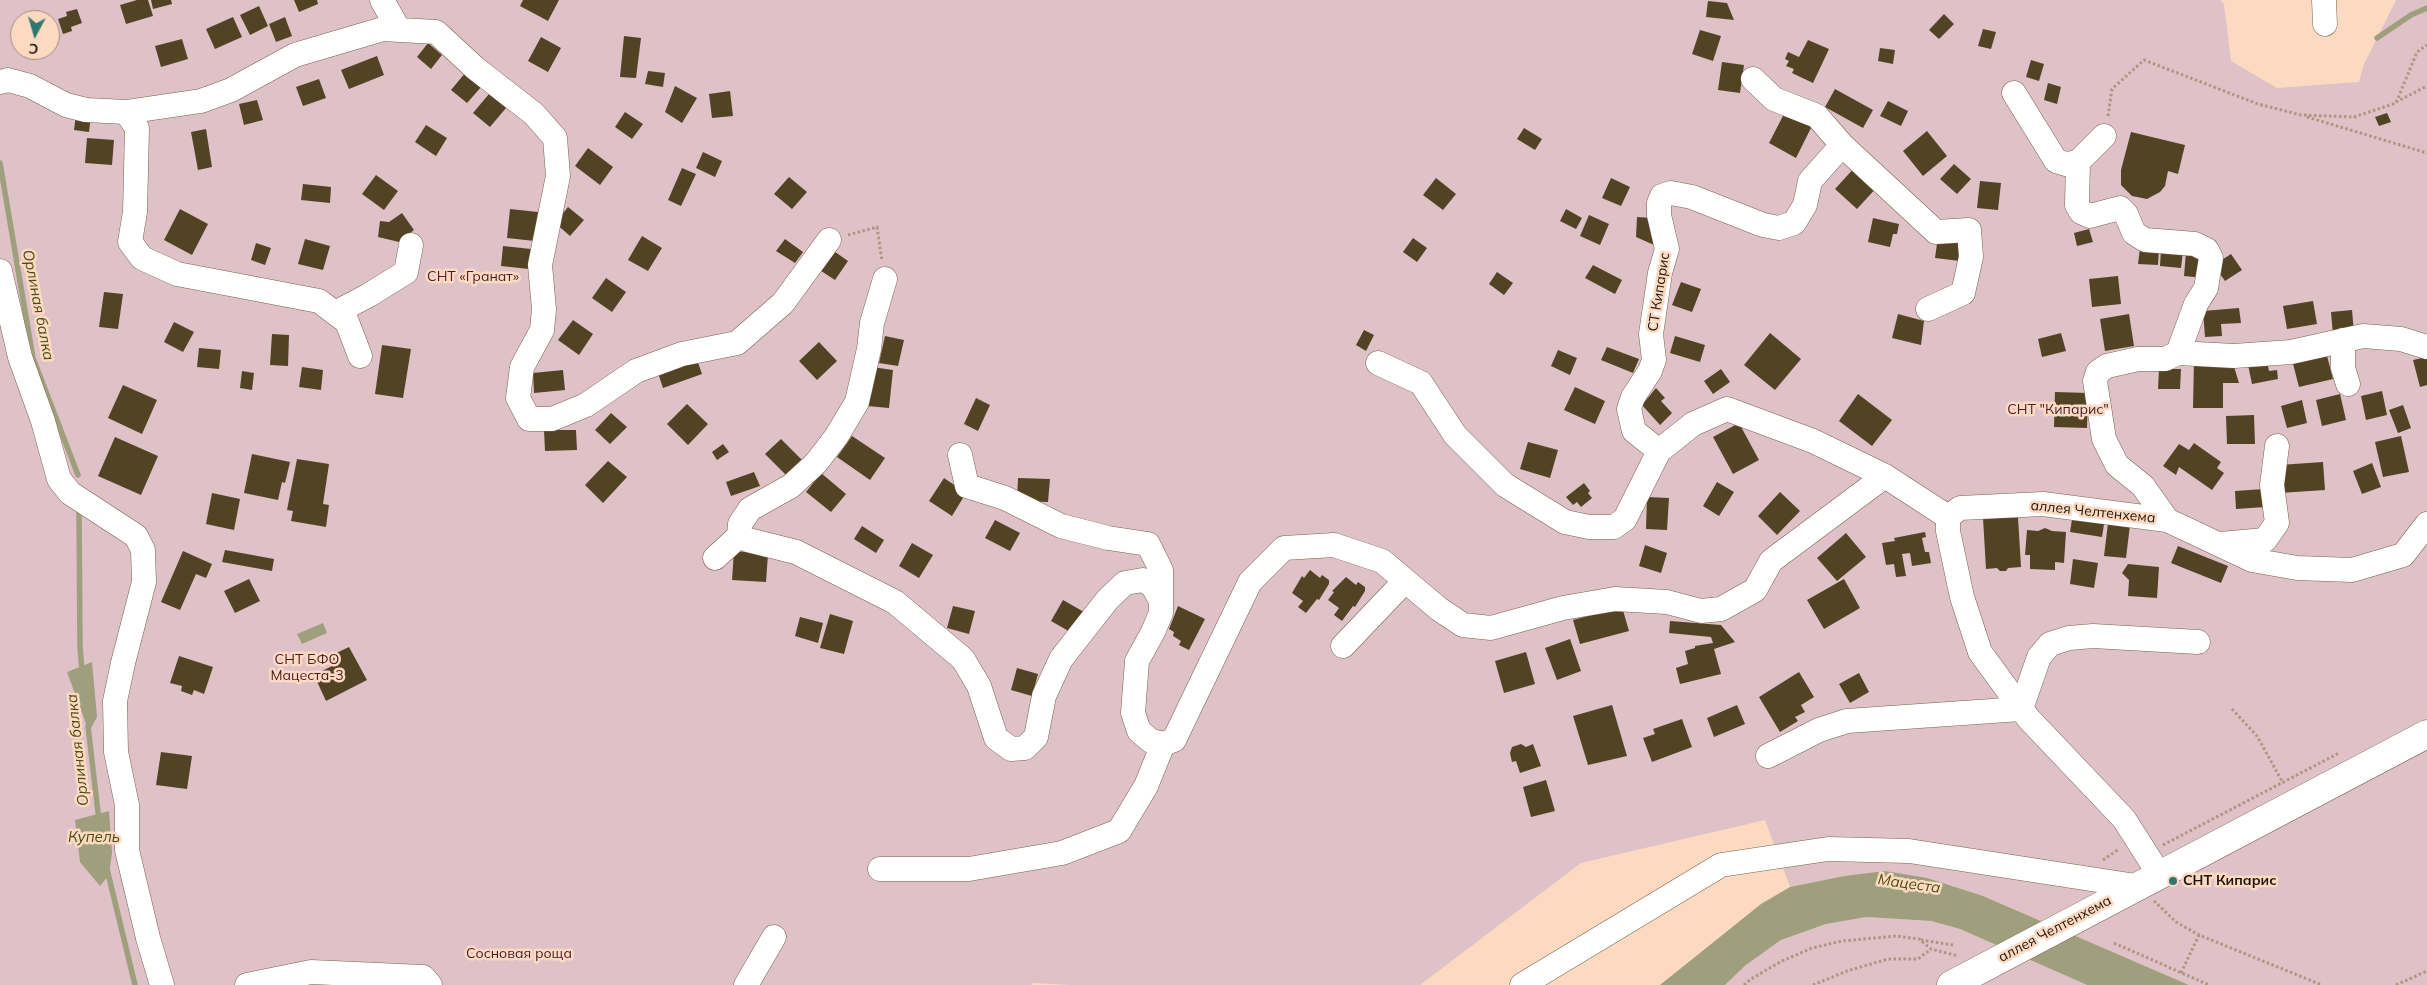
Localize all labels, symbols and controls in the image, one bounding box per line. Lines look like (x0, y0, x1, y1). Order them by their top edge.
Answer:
north arrow (10, 10, 60, 60)
text: С (28, 39, 39, 58)
water label: Орлиная балка (18, 248, 58, 362)
street label: СТ Кипарис (1644, 251, 1674, 333)
park label: СНТ «Гранат» (427, 269, 519, 285)
park label: СНТ "Кипарис" (2007, 402, 2109, 418)
street label: аллея Челтенхема (2030, 497, 2156, 527)
park label: СНТ БФО Мацеста-3 (270, 652, 344, 684)
water label: Орлиная балка (63, 693, 93, 807)
water label: Купель (68, 828, 120, 846)
water label: Мацеста (1877, 871, 1941, 897)
place label: СНТ Кипарис (2183, 873, 2276, 889)
marker: СНТ Кипарис (2167, 875, 2179, 887)
street label: аллея Челтенхема (1996, 892, 2114, 966)
park label: Сосновая роща (466, 946, 572, 962)

